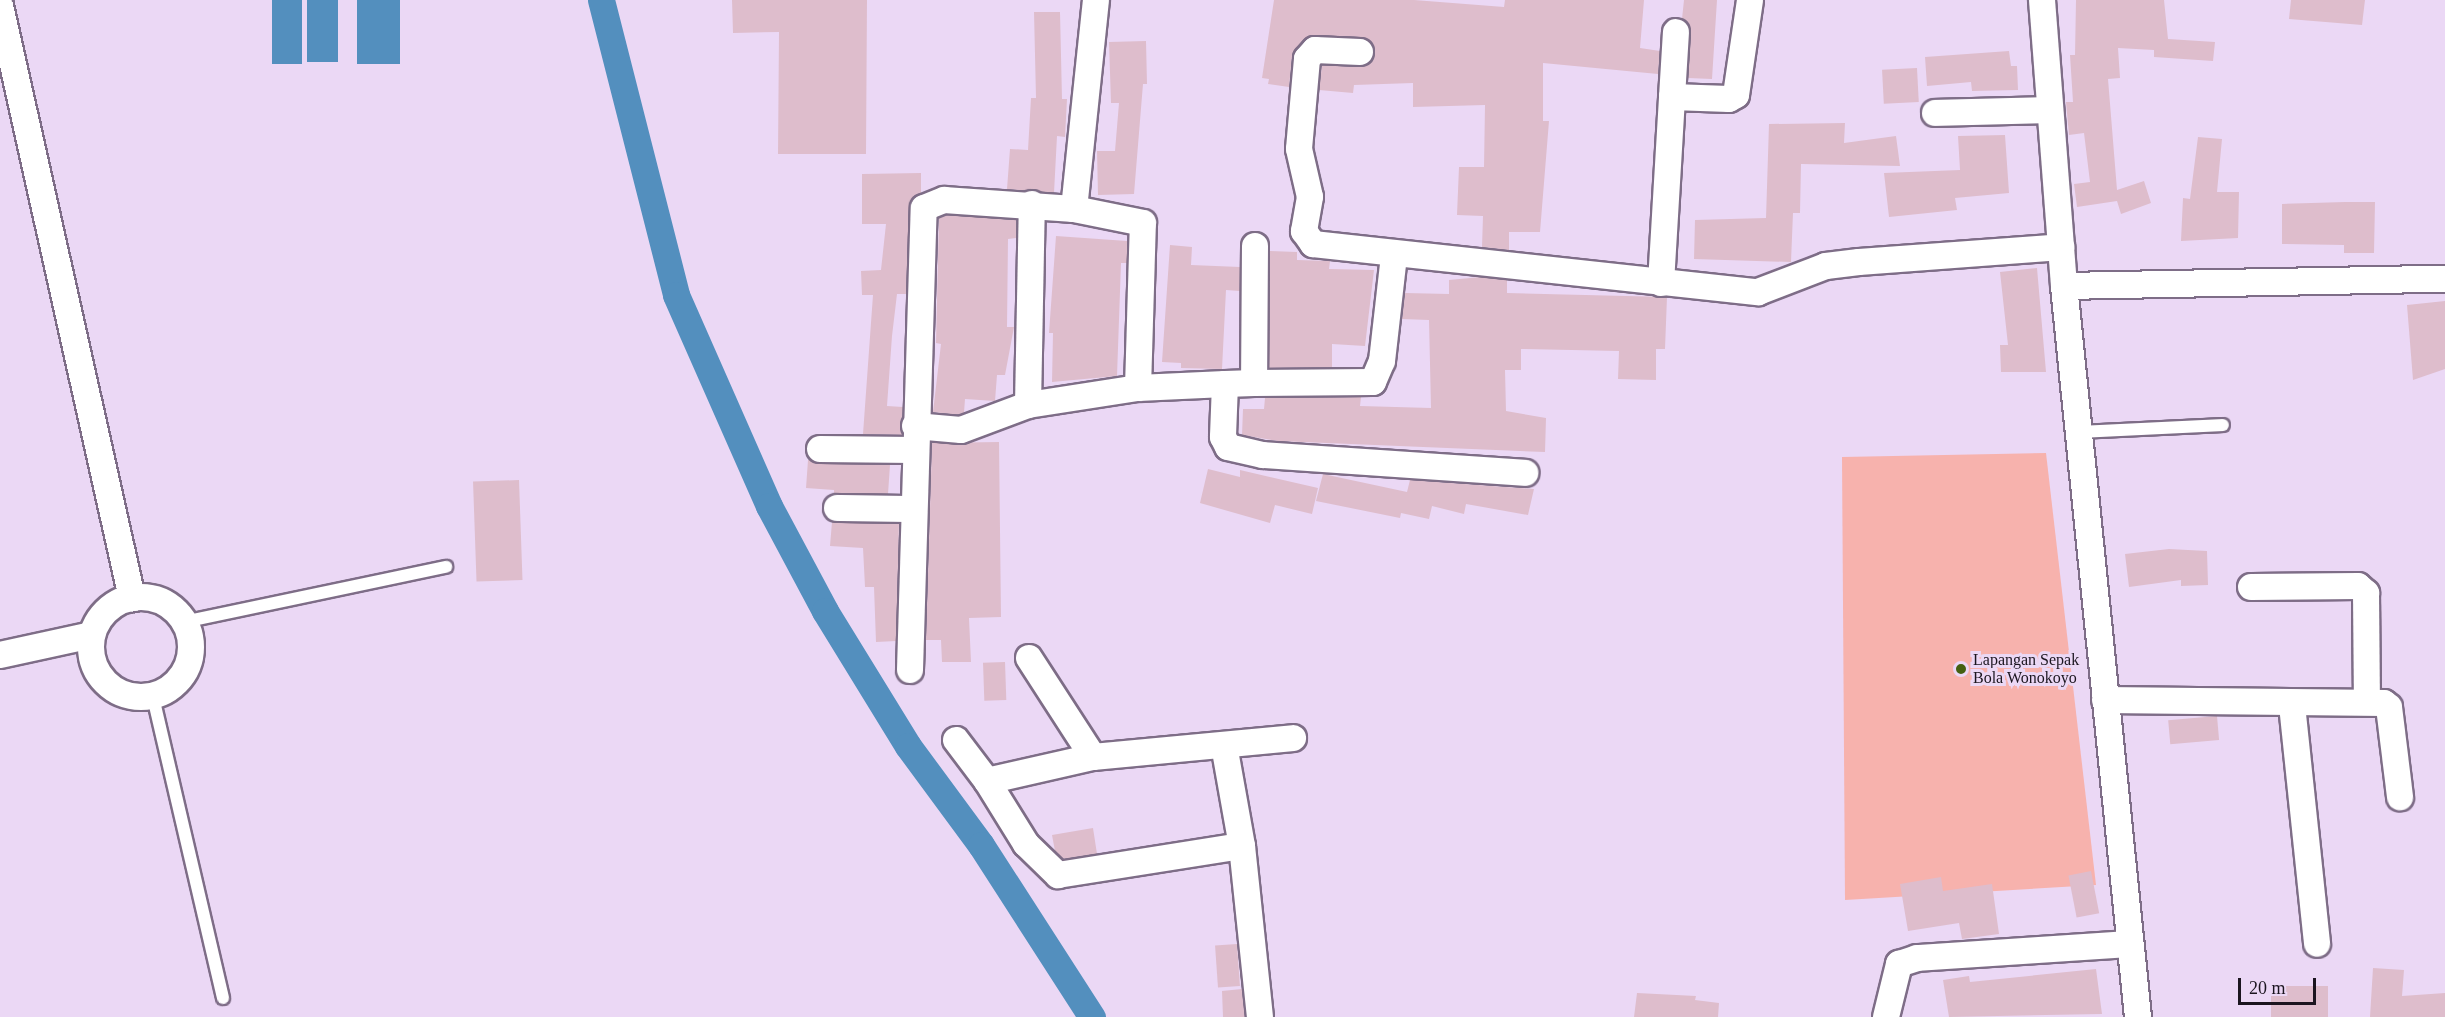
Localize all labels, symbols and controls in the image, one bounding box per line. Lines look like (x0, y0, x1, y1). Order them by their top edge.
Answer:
place label: Lapangan Sepak Bola Wonokoyo (1973, 650, 2079, 688)
marker: Lapangan Sepak Bola Wonokoyo (1954, 662, 1968, 676)
scale bar (2241, 966, 2319, 1004)
text: 20 m (2249, 978, 2286, 998)

